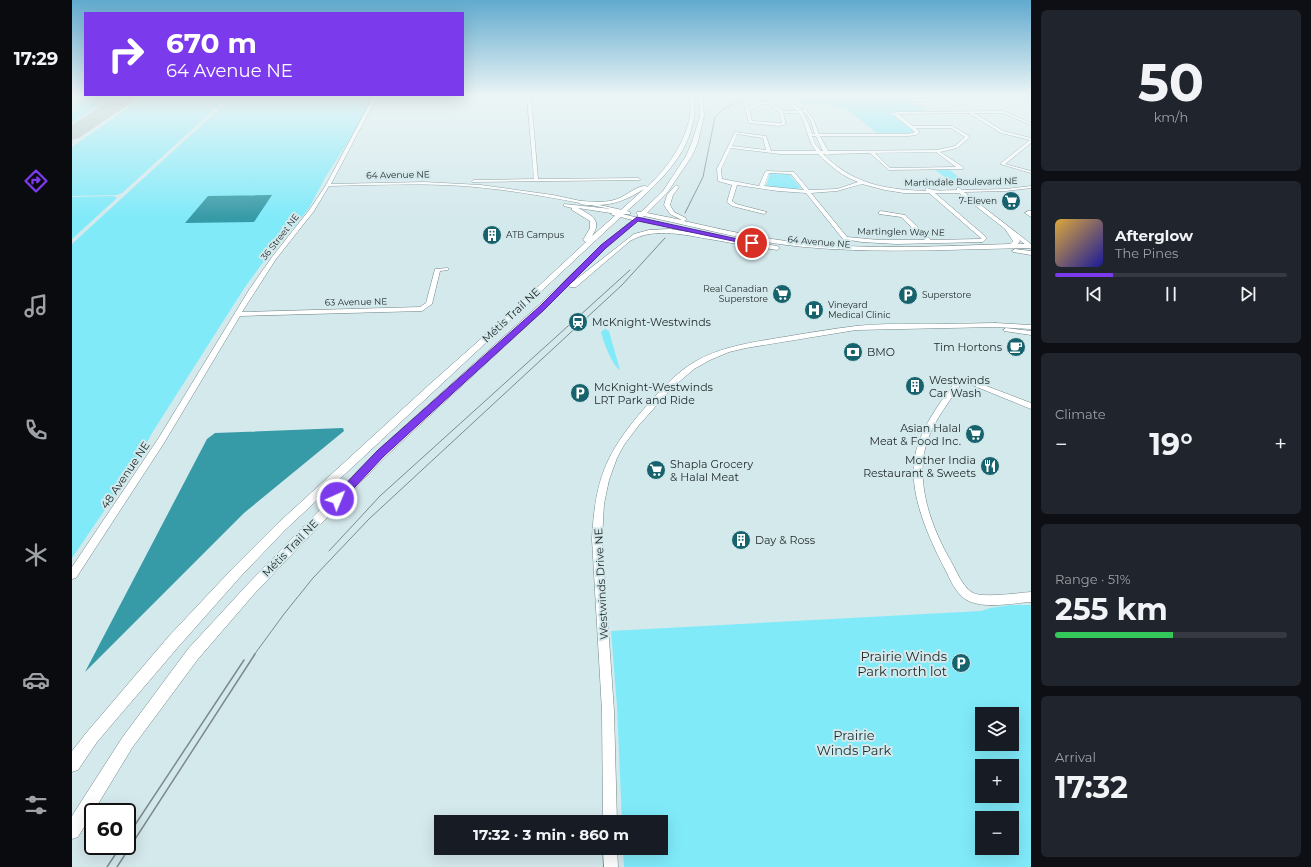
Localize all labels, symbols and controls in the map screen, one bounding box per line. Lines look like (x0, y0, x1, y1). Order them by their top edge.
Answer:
text: 670 m (166, 26, 257, 60)
icon: right (100, 28, 152, 80)
text: 17:29 (14, 48, 58, 70)
text: 50 (1138, 51, 1204, 114)
text: 64 Avenue NE (166, 60, 293, 82)
text: km/h (1154, 109, 1188, 125)
icon: directions (22, 167, 50, 195)
street label: 64 Avenue NE (366, 168, 430, 181)
street label: Martindale Boulevard NE (904, 175, 1018, 188)
supermarket icon: 7-Eleven (1000, 190, 1022, 212)
place label: 7-Eleven (959, 195, 997, 206)
street label: 36 Street NE (258, 211, 301, 262)
building icon: ATB Campus (481, 224, 503, 246)
street label: Martinglen Way NE (857, 225, 945, 238)
pin (735, 226, 769, 260)
text: Afterglow (1115, 226, 1193, 245)
place label: ATB Campus (506, 229, 565, 240)
icon: arrive (741, 232, 763, 254)
street label: 64 Avenue NE (787, 233, 851, 250)
text: The Pines (1115, 245, 1178, 261)
place label: Real Canadian Superstore (703, 283, 769, 304)
supermarket icon: Real Canadian Superstore (771, 283, 793, 305)
icon: previous (1083, 283, 1105, 305)
icon: pause (1160, 283, 1182, 305)
icon: next (1237, 283, 1259, 305)
street label: Métis Trail NE (479, 284, 543, 346)
parking icon: Superstore (897, 284, 919, 306)
place label: Superstore (922, 289, 972, 300)
icon: music (22, 292, 50, 320)
street label: 63 Avenue NE (325, 295, 387, 308)
hospital icon: Vineyard Medical Clinic (803, 299, 825, 321)
place label: Vineyard Medical Clinic (828, 299, 891, 320)
station icon: McKnight-Westwinds (567, 311, 589, 333)
place label: McKnight-Westwinds (592, 315, 712, 329)
cafe icon: Tim Hortons (1005, 336, 1027, 358)
place label: Tim Hortons (934, 340, 1003, 354)
bank icon: BMO (842, 341, 864, 363)
place label: BMO (867, 345, 895, 359)
place label: Westwinds Car Wash (929, 373, 991, 400)
building icon: Westwinds Car Wash (904, 375, 926, 397)
place label: McKnight-Westwinds LRT Park and Ride (594, 380, 714, 407)
parking icon: McKnight-Westwinds LRT Park and Ride (569, 382, 591, 404)
text: Climate (1055, 406, 1106, 422)
icon: phone (22, 416, 50, 444)
place label: Asian Halal Meat & Food Inc. (870, 421, 961, 448)
supermarket icon: Asian Halal Meat & Food Inc. (964, 423, 986, 445)
text: 19° (1149, 426, 1193, 463)
text: − (1055, 431, 1068, 458)
text: + (1274, 431, 1287, 458)
street label: 48 Avenue NE (97, 439, 153, 511)
place label: Mother India Restaurant & Sweets (863, 453, 977, 480)
restaurant icon: Mother India Restaurant & Sweets (979, 455, 1001, 477)
place label: Shapla Grocery & Halal Meat (670, 457, 753, 484)
supermarket icon: Shapla Grocery & Halal Meat (645, 459, 667, 481)
position arrow (316, 478, 358, 520)
street label: Métis Trail NE (259, 516, 321, 580)
street label: Westwinds Drive NE (591, 528, 611, 640)
building icon: Day & Ross (730, 529, 752, 551)
place label: Day & Ross (755, 533, 816, 547)
icon: climate (22, 541, 50, 569)
text: Range · 51% (1055, 571, 1130, 587)
text: 255 km (1055, 591, 1168, 628)
place label: Prairie Winds Park north lot (857, 648, 947, 679)
parking icon: Prairie Winds Park north lot (950, 652, 972, 674)
icon: car (22, 666, 50, 694)
map controls (975, 707, 1019, 855)
button: layers (975, 707, 1019, 751)
park label: Prairie Winds Park (817, 727, 892, 758)
text: Arrival (1055, 749, 1096, 765)
button: + (975, 759, 1019, 803)
text: 17:32 (1055, 769, 1128, 806)
icon: filters (22, 791, 50, 819)
speed limit sign: 60 (84, 803, 136, 855)
button: − (975, 811, 1019, 855)
text: 17:32 · 3 min · 860 m (473, 825, 629, 844)

